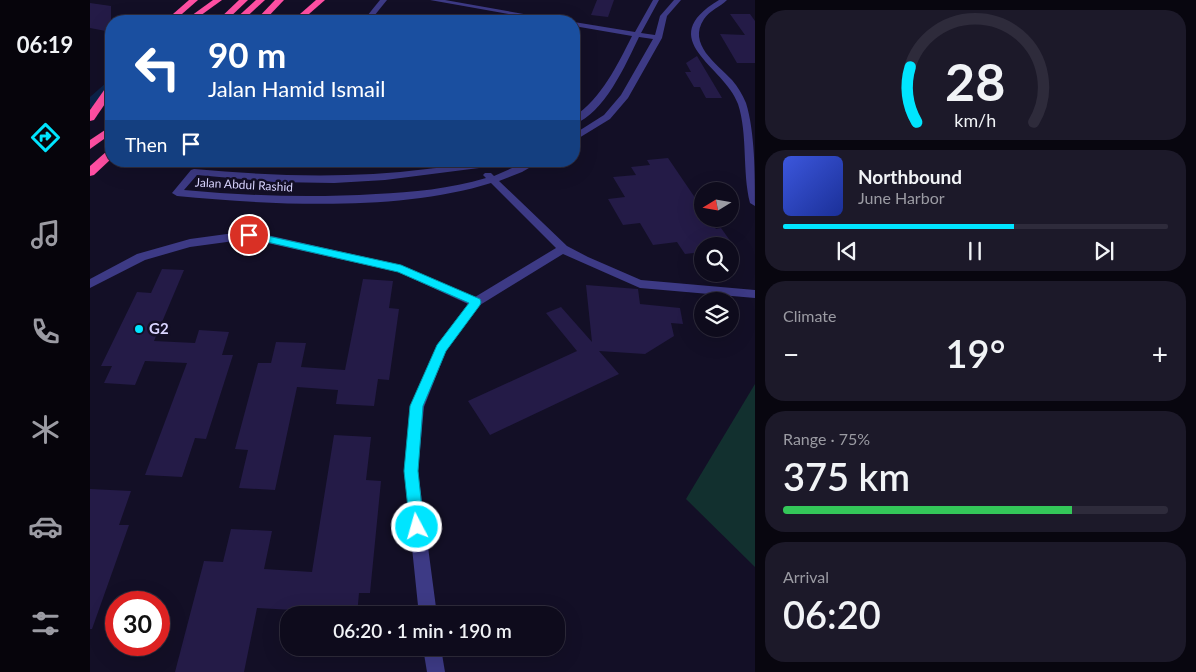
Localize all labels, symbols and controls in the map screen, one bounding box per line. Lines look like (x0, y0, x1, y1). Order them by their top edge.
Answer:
text: 06:19 (17, 31, 73, 58)
text: 90 m (208, 33, 286, 75)
icon: left (125, 35, 190, 100)
text: 28 (945, 50, 1006, 112)
text: Jalan Hamid Ismail (208, 75, 385, 102)
text: km/h (955, 109, 996, 131)
icon: directions (28, 120, 63, 155)
icon: arrive (177, 130, 205, 158)
text: Then (125, 133, 167, 156)
text: Northbound (858, 165, 962, 188)
street label: Jalan Abdul Rashid (195, 174, 293, 195)
north arrow (694, 182, 739, 228)
map controls (694, 182, 739, 337)
text: June Harbor (858, 188, 945, 207)
pin (228, 214, 270, 256)
icon: music (28, 217, 63, 252)
icon: arrive (235, 221, 263, 249)
button: search (694, 237, 739, 282)
icon: previous (833, 237, 861, 265)
icon: pause (961, 237, 989, 265)
icon: next (1090, 237, 1118, 265)
button: layers (694, 292, 739, 337)
text: Climate (783, 306, 836, 325)
icon: phone (28, 314, 63, 349)
place label: G2 (149, 319, 169, 337)
marker: G2 (133, 323, 145, 335)
text: 19° (946, 330, 1005, 376)
text: − (783, 337, 799, 371)
text: + (1152, 337, 1168, 371)
icon: climate (28, 412, 63, 447)
text: Range · 75% (783, 429, 870, 448)
text: 375 km (783, 453, 910, 499)
position arrow (390, 500, 442, 552)
icon: car (28, 509, 63, 544)
text: Arrival (783, 567, 829, 586)
speed limit sign: 30 (105, 591, 170, 656)
text: 06:20 (783, 591, 881, 637)
icon: filters (28, 606, 63, 641)
text: 06:20 · 1 min · 190 m (333, 619, 512, 642)

